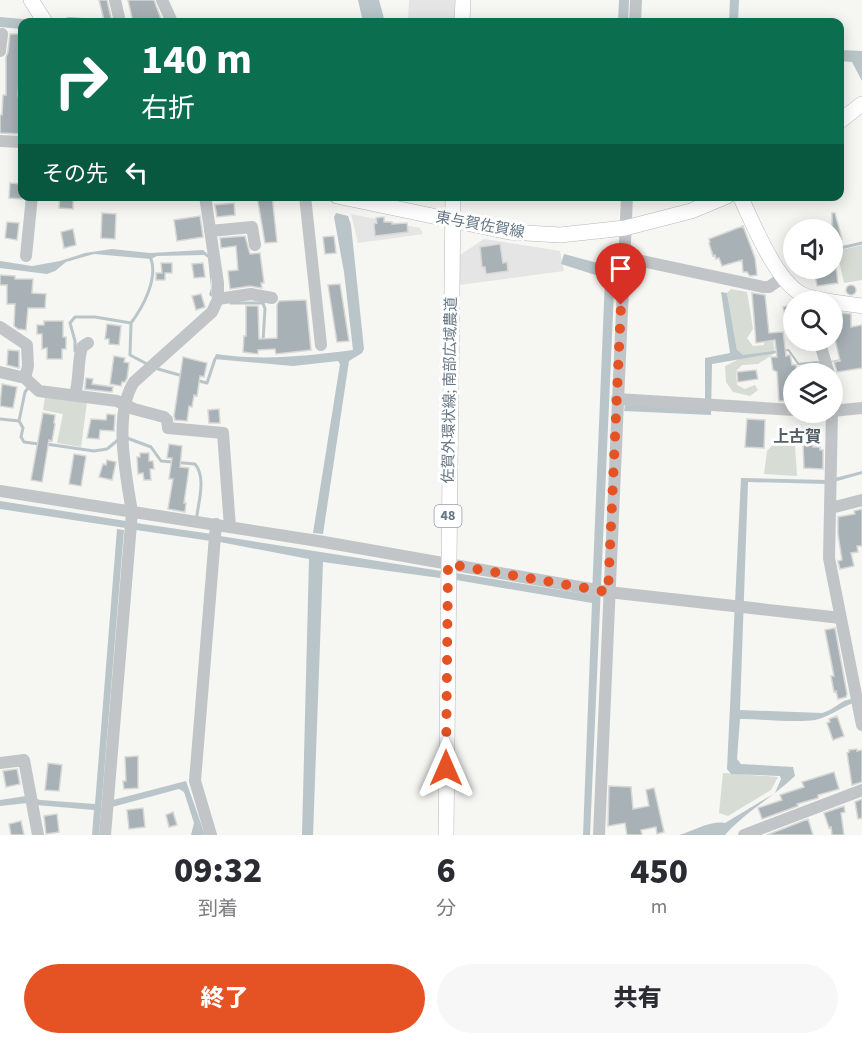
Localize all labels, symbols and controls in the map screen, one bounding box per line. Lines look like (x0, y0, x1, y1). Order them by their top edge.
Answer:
text: 140 m (141, 30, 252, 90)
icon: right (42, 42, 120, 120)
text: 右折 (141, 89, 195, 128)
icon: left (120, 156, 153, 189)
text: その先 (42, 158, 108, 190)
street label: 東与賀佐賀線 (434, 207, 526, 243)
map controls (783, 219, 843, 423)
button: sound (783, 219, 843, 279)
pin (595, 243, 646, 305)
icon: arrive (604, 252, 637, 285)
button: search (783, 291, 843, 351)
street label: 佐賀外環状線; 南部広域農道 (438, 296, 462, 484)
button: layers (783, 363, 843, 423)
district label: 上古賀 (773, 426, 821, 448)
road number: 48 (434, 505, 462, 527)
position arrow (414, 736, 478, 800)
text: 09:32 (174, 845, 262, 896)
text: 6 (437, 845, 456, 896)
text: 450 (630, 846, 688, 897)
text: m (651, 893, 667, 921)
text: 到着 (198, 895, 238, 923)
text: 分 (436, 895, 456, 923)
button: 終了 (24, 964, 425, 1033)
button: 共有 (437, 964, 838, 1033)

